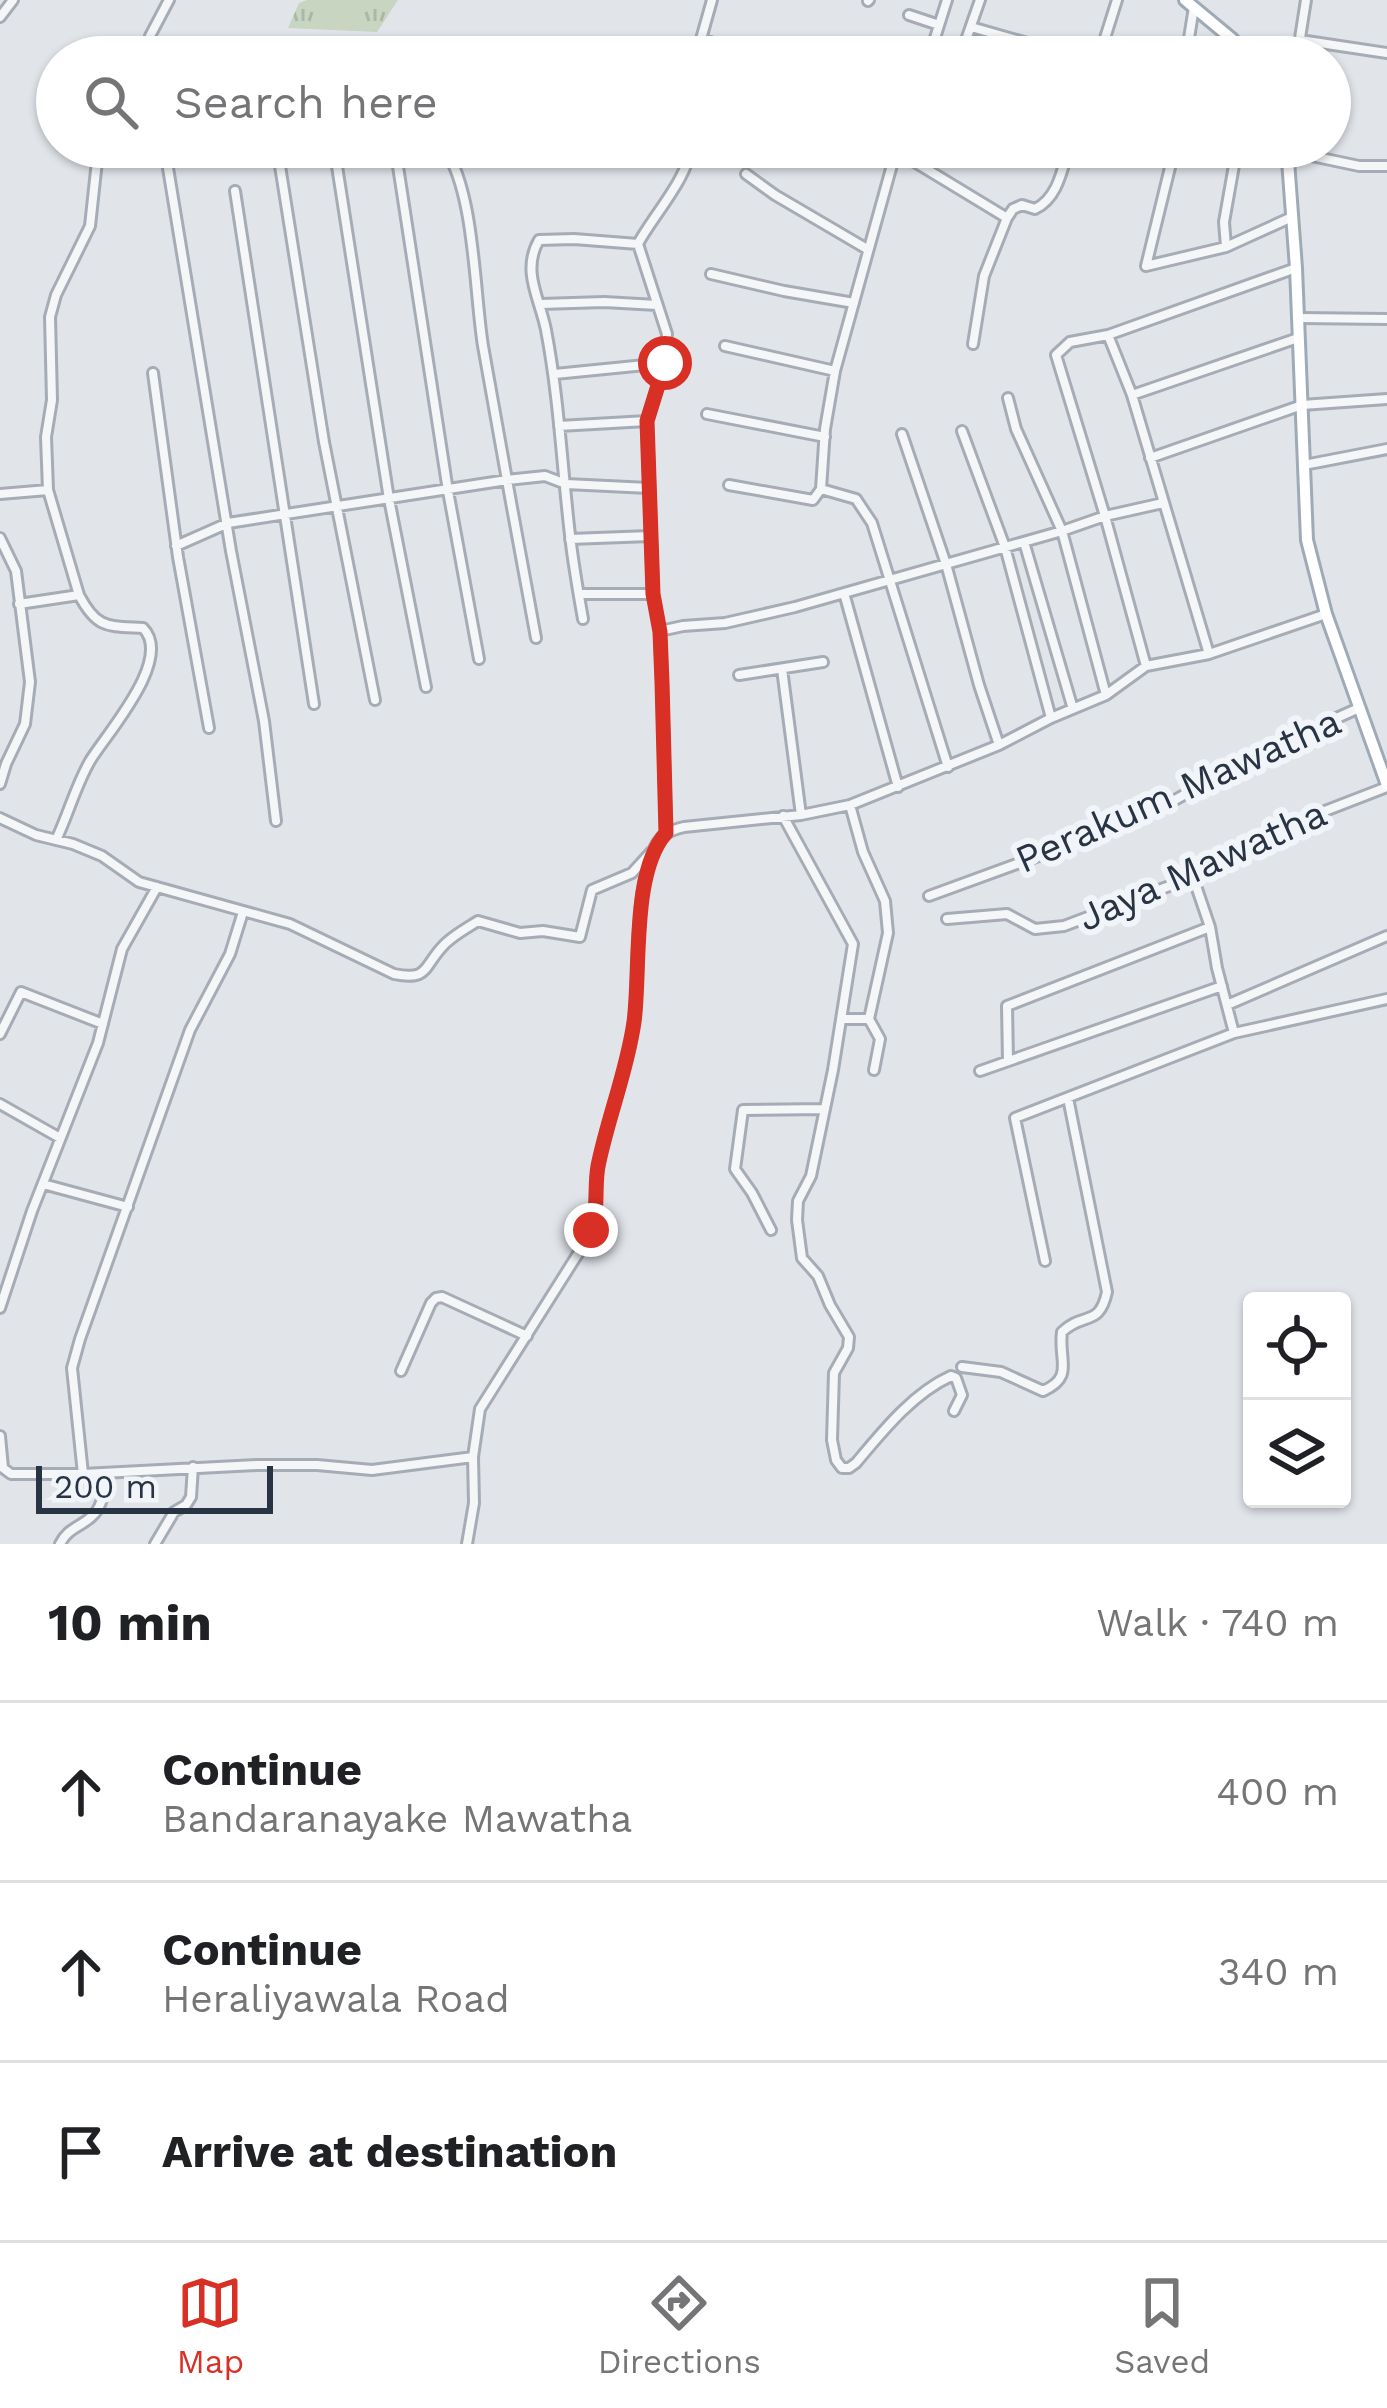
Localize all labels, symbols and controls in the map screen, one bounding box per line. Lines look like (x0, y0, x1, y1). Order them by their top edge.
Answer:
search box (36, 36, 1351, 168)
icon: search (78, 69, 144, 135)
text: Search here (174, 76, 438, 129)
route start (638, 336, 692, 390)
street label: Perakum Mawatha (1009, 698, 1347, 882)
street label: Jaya Mawatha (1071, 790, 1333, 940)
route end (564, 1203, 618, 1257)
map controls (1243, 1292, 1351, 1508)
button: locate (1243, 1292, 1351, 1400)
button: layers (1243, 1400, 1351, 1508)
scale bar (36, 1460, 273, 1513)
text: 200 m (54, 1467, 157, 1506)
text: 10 min (48, 1593, 212, 1652)
text: Walk · 740 m (1096, 1600, 1339, 1645)
text: Continue (162, 1743, 362, 1796)
icon: ahead (48, 1759, 114, 1825)
text: 400 m (1216, 1769, 1339, 1814)
text: Bandaranayake Mawatha (162, 1796, 632, 1841)
text: Continue (162, 1923, 362, 1976)
icon: ahead (48, 1939, 114, 2005)
text: 340 m (1218, 1949, 1339, 1994)
text: Heraliyawala Road (162, 1976, 510, 2021)
icon: arrive (48, 2119, 114, 2185)
text: Arrive at destination (162, 2125, 617, 2178)
tab: Map (177, 2270, 244, 2381)
tab: Directions (598, 2270, 761, 2381)
tab: Saved (1114, 2270, 1210, 2381)

